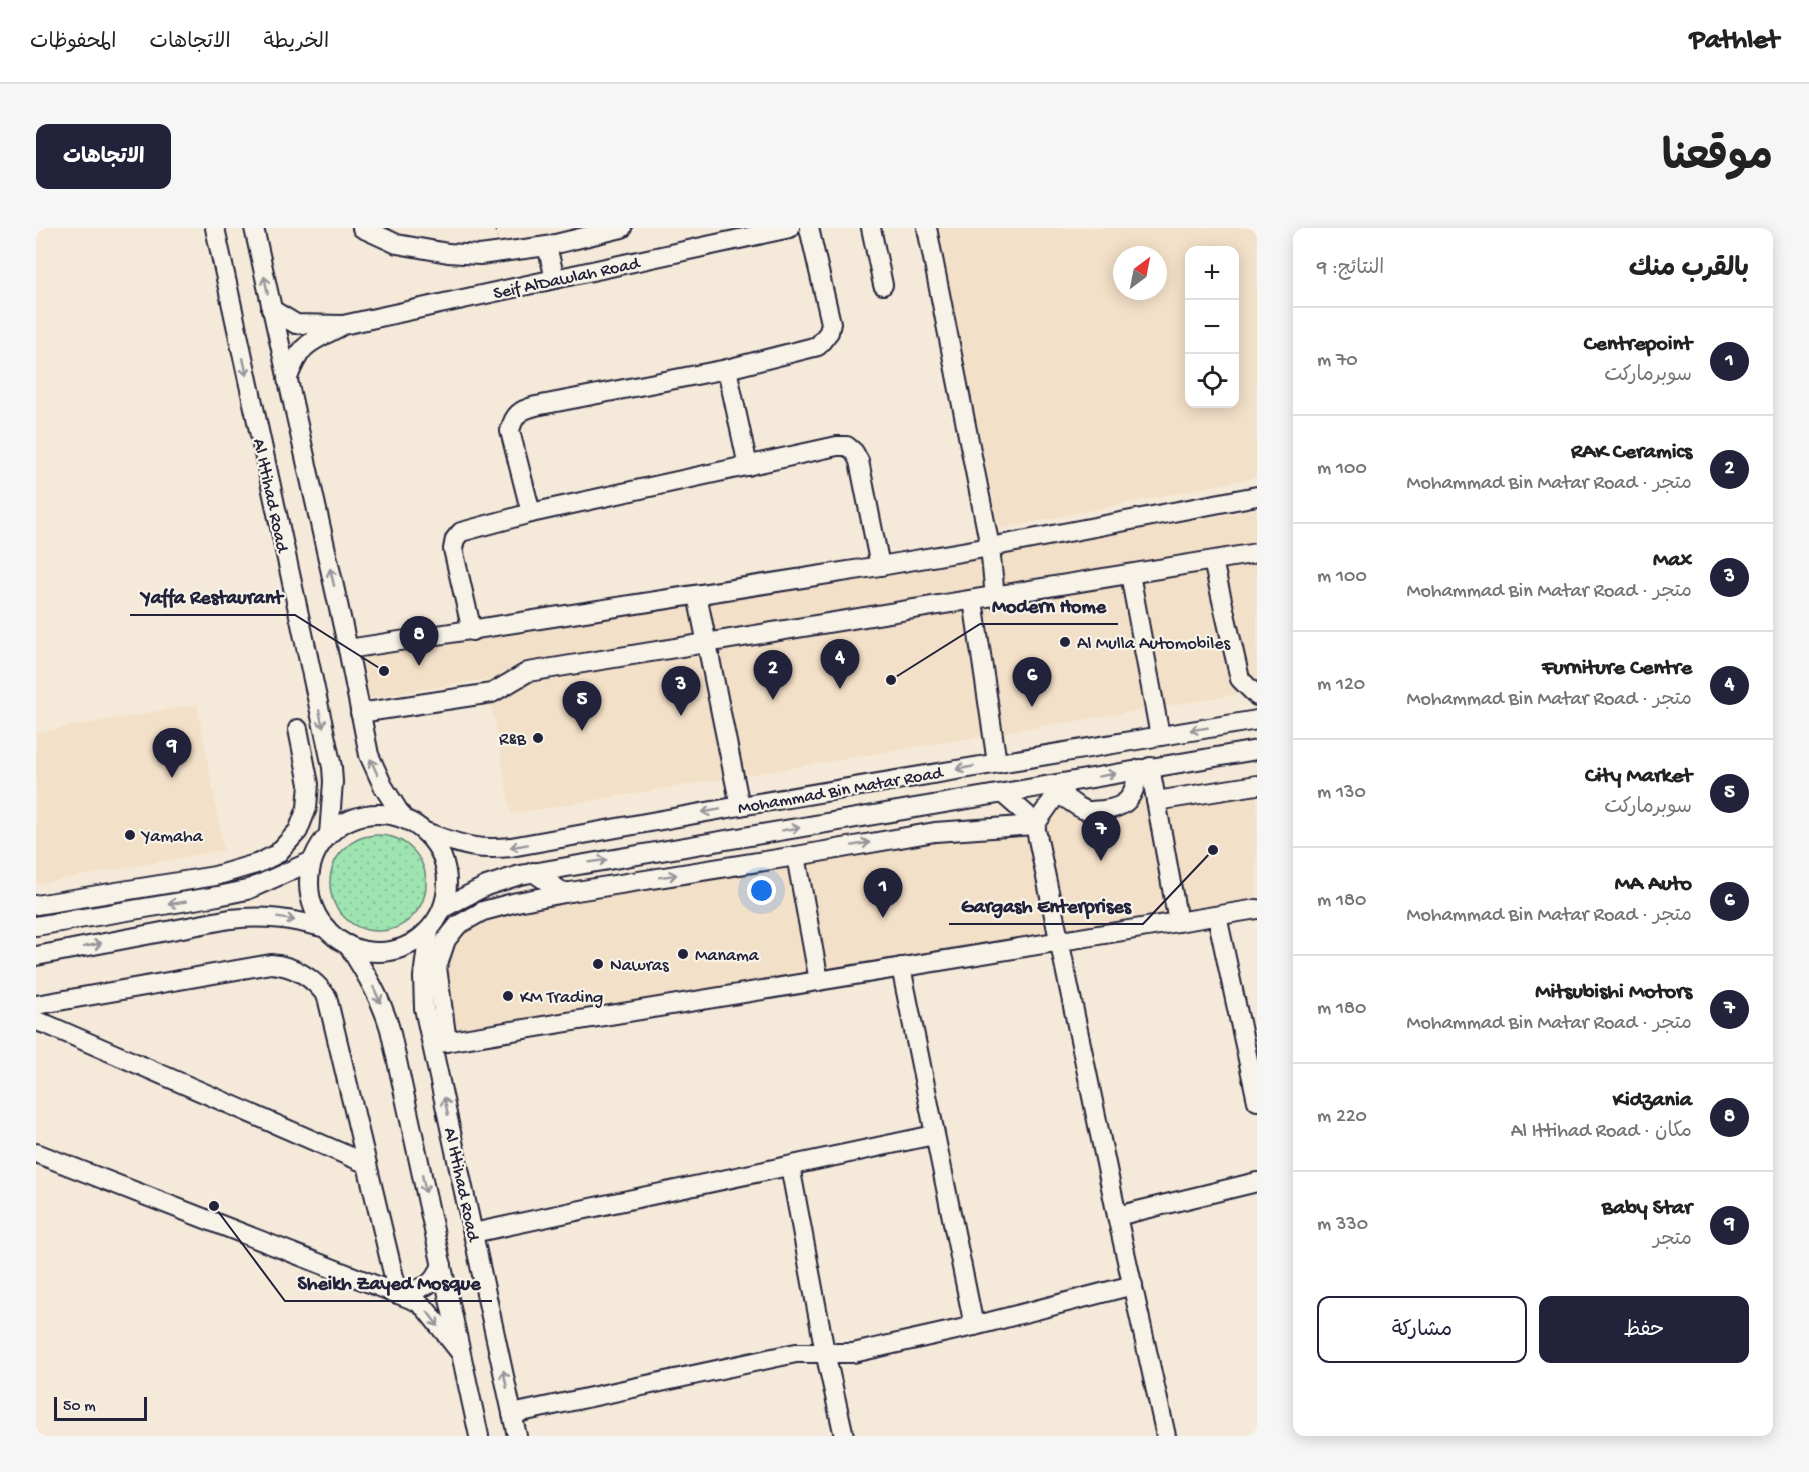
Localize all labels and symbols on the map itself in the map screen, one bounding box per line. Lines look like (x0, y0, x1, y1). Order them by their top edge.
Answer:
north arrow (1113, 246, 1167, 300)
street label: Seif AlDawlah Road (492, 253, 643, 305)
one-way arrow (260, 275, 271, 295)
one-way arrow (240, 357, 251, 377)
street label: Al Ittihad Road (247, 437, 292, 556)
one-way arrow (325, 568, 337, 587)
callout: Yaffa Restaurant (130, 577, 295, 615)
callout: Modern Home (980, 586, 1118, 624)
text: Yaffa Restaurant (139, 588, 284, 611)
text: Modern Home (992, 597, 1107, 620)
pin: 8 (400, 616, 439, 666)
place label: Al Mulla Automobiles (1077, 634, 1231, 655)
marker: Al Mulla Automobiles (1058, 635, 1072, 649)
pin: 4 (820, 640, 860, 689)
pin: 2 (754, 650, 792, 700)
pin: 6 (1012, 658, 1052, 707)
pin: 3 (662, 666, 700, 716)
pin: 5 (562, 682, 602, 731)
one-way arrow (316, 709, 327, 728)
one-way arrow (1190, 724, 1210, 735)
pin: 9 (152, 728, 192, 778)
place label: R&B (499, 730, 527, 751)
marker: R&B (531, 731, 545, 745)
one-way arrow (368, 759, 380, 777)
street label: Mohammad Bin Matar Road (736, 763, 946, 820)
one-way arrow (956, 763, 976, 774)
one-way arrow (1097, 769, 1116, 780)
one-way arrow (702, 806, 721, 817)
pin: 7 (1082, 812, 1120, 861)
one-way arrow (780, 823, 800, 834)
place label: Yamaha (140, 827, 204, 848)
marker: Yamaha (123, 828, 137, 842)
one-way arrow (850, 838, 870, 849)
one-way arrow (510, 840, 529, 851)
one-way arrow (588, 855, 608, 866)
pin: 1 (864, 868, 902, 918)
one-way arrow (658, 870, 678, 881)
your location (747, 876, 776, 905)
callout: Gargash Enterprises (949, 886, 1143, 924)
text: Gargash Enterprises (961, 897, 1133, 920)
one-way arrow (167, 898, 187, 909)
one-way arrow (275, 913, 295, 924)
one-way arrow (83, 939, 103, 950)
place label: Manama (695, 946, 760, 967)
marker: Manama (676, 947, 690, 961)
place label: Nawras (610, 956, 670, 977)
marker: Nawras (591, 957, 605, 971)
one-way arrow (373, 986, 384, 1004)
place label: KM Trading (520, 988, 603, 1009)
marker: KM Trading (501, 989, 515, 1003)
one-way arrow (440, 1097, 451, 1116)
street label: Al Ittihad Road (438, 1126, 483, 1245)
one-way arrow (419, 1174, 430, 1193)
callout: Sheikh Zayed Mosque (285, 1263, 492, 1301)
text: Sheikh Zayed Mosque (297, 1274, 481, 1297)
one-way arrow (426, 1310, 439, 1326)
one-way arrow (498, 1370, 510, 1389)
scale bar (54, 1394, 147, 1422)

